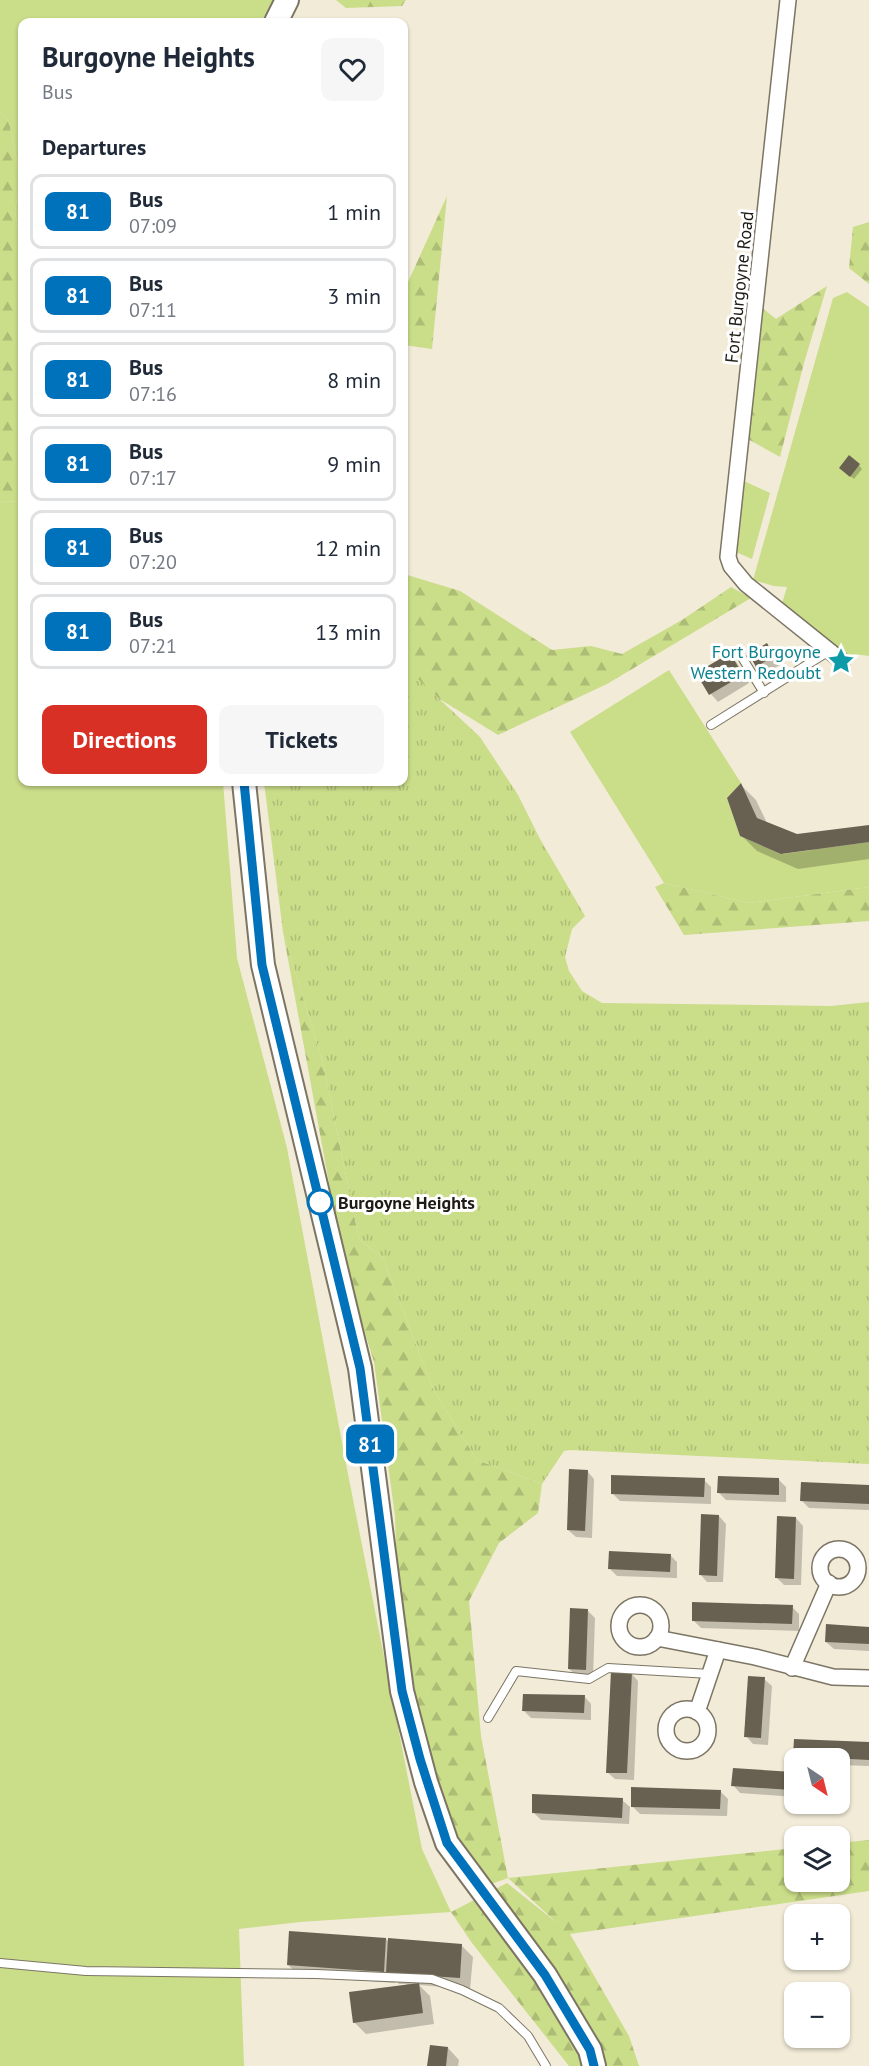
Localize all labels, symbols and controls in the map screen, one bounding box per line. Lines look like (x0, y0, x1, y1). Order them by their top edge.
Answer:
text: Burgoyne Heights (42, 38, 255, 75)
button: heart (321, 38, 384, 101)
text: Bus (42, 79, 73, 105)
text: Departures (42, 133, 146, 161)
text: Bus (129, 185, 163, 213)
text: 81 (66, 198, 90, 225)
text: 1 min (327, 198, 381, 226)
street label: Fort Burgoyne Road (720, 210, 758, 364)
text: 07:09 (129, 213, 177, 239)
text: Bus (129, 269, 163, 297)
text: 81 (66, 282, 90, 309)
text: 3 min (327, 282, 381, 310)
text: 07:11 (129, 297, 177, 323)
text: Bus (129, 353, 163, 381)
text: 81 (66, 366, 90, 393)
text: 8 min (327, 366, 381, 394)
text: 07:16 (129, 381, 177, 407)
text: Bus (129, 437, 163, 465)
text: 81 (66, 450, 90, 477)
text: 9 min (327, 450, 381, 478)
text: 07:17 (129, 465, 177, 491)
text: Bus (129, 521, 163, 549)
text: 81 (66, 534, 90, 561)
text: 12 min (315, 534, 381, 562)
text: 07:20 (129, 549, 177, 575)
text: Bus (129, 605, 163, 633)
text: 81 (66, 618, 90, 645)
text: 13 min (315, 618, 381, 646)
text: 07:21 (129, 633, 177, 659)
place label: Fort Burgoyne Western Redoubt (690, 640, 821, 684)
place icon: Fort Burgoyne Western Redoubt (826, 646, 856, 676)
button: Directions (42, 705, 207, 774)
button: Tickets (219, 705, 384, 774)
marker: Burgoyne Heights (307, 1189, 333, 1215)
place label: Burgoyne Heights (338, 1191, 475, 1214)
line badge: 81 (343, 1424, 397, 1464)
text: 81 (358, 1431, 382, 1458)
north arrow (784, 1748, 850, 1814)
map controls (784, 1748, 850, 2048)
button: layers (784, 1826, 850, 1892)
button: + (784, 1904, 850, 1970)
button: − (784, 1982, 850, 2048)

